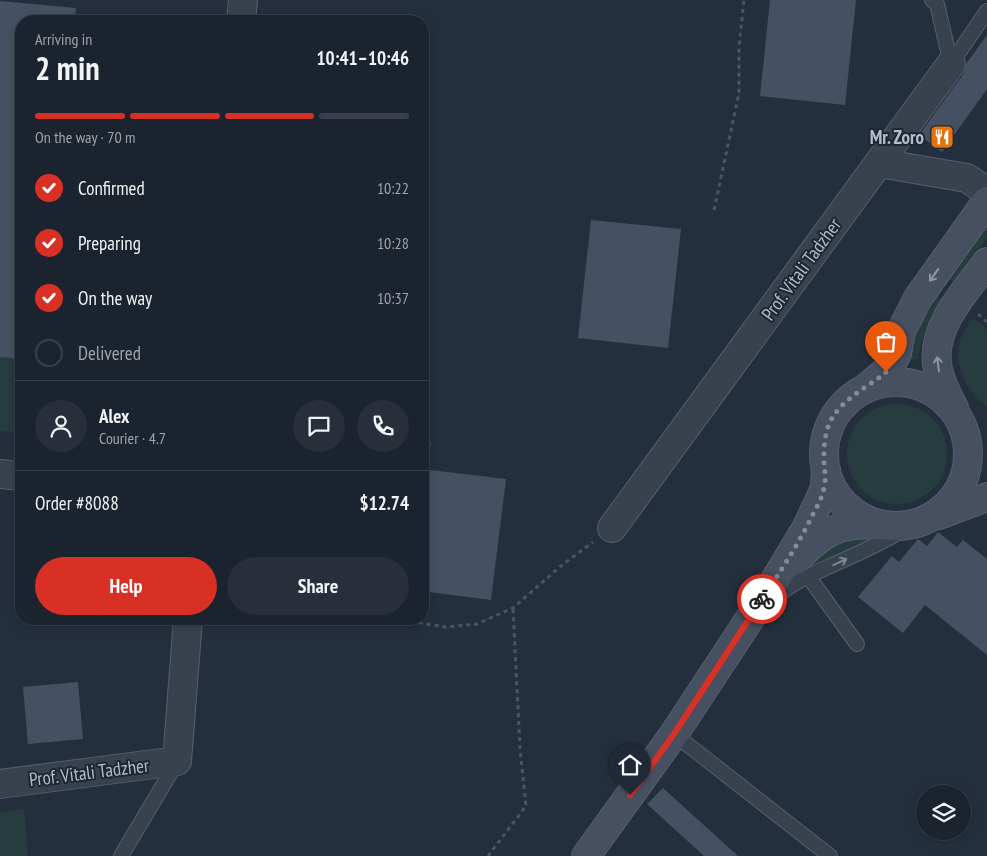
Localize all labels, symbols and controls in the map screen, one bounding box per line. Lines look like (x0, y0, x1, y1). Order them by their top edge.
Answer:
text: Arriving in (35, 29, 92, 49)
text: 10:41–10:46 (316, 46, 409, 70)
text: 2 min (35, 47, 100, 89)
restaurant icon: Mr. Zoro (929, 124, 955, 150)
place label: Mr. Zoro (870, 125, 924, 149)
text: On the way · 70 m (35, 127, 135, 147)
icon: check (35, 174, 63, 202)
text: Confirmed (78, 176, 145, 200)
text: 10:22 (377, 178, 409, 198)
street label: Prof. Vitali Tadzher (756, 213, 847, 325)
icon: check (35, 229, 63, 257)
text: Preparing (78, 231, 141, 255)
text: 10:28 (377, 233, 409, 253)
one-way arrow (929, 268, 939, 282)
icon: check (35, 284, 63, 312)
text: On the way (78, 286, 152, 310)
text: 10:37 (377, 288, 409, 308)
pin (865, 321, 907, 372)
icon: bag (872, 328, 900, 356)
text: Delivered (78, 341, 141, 365)
one-way arrow (933, 356, 943, 372)
button: person (35, 400, 87, 452)
button: chat (293, 400, 345, 452)
button: phone (357, 400, 409, 452)
text: Alex (99, 404, 129, 428)
text: Courier · 4.7 (99, 428, 166, 448)
text: Order #8088 (35, 491, 119, 515)
text: $12.74 (360, 491, 409, 515)
one-way arrow (832, 556, 847, 566)
button: Help (35, 557, 217, 615)
button: Share (227, 557, 409, 615)
courier (737, 574, 787, 624)
icon: bike (748, 585, 776, 613)
pin (609, 744, 651, 795)
icon: home (616, 751, 644, 779)
street label: Prof. Vitali Tadzher (28, 753, 151, 791)
map controls (916, 785, 971, 840)
button: layers (916, 785, 971, 840)

